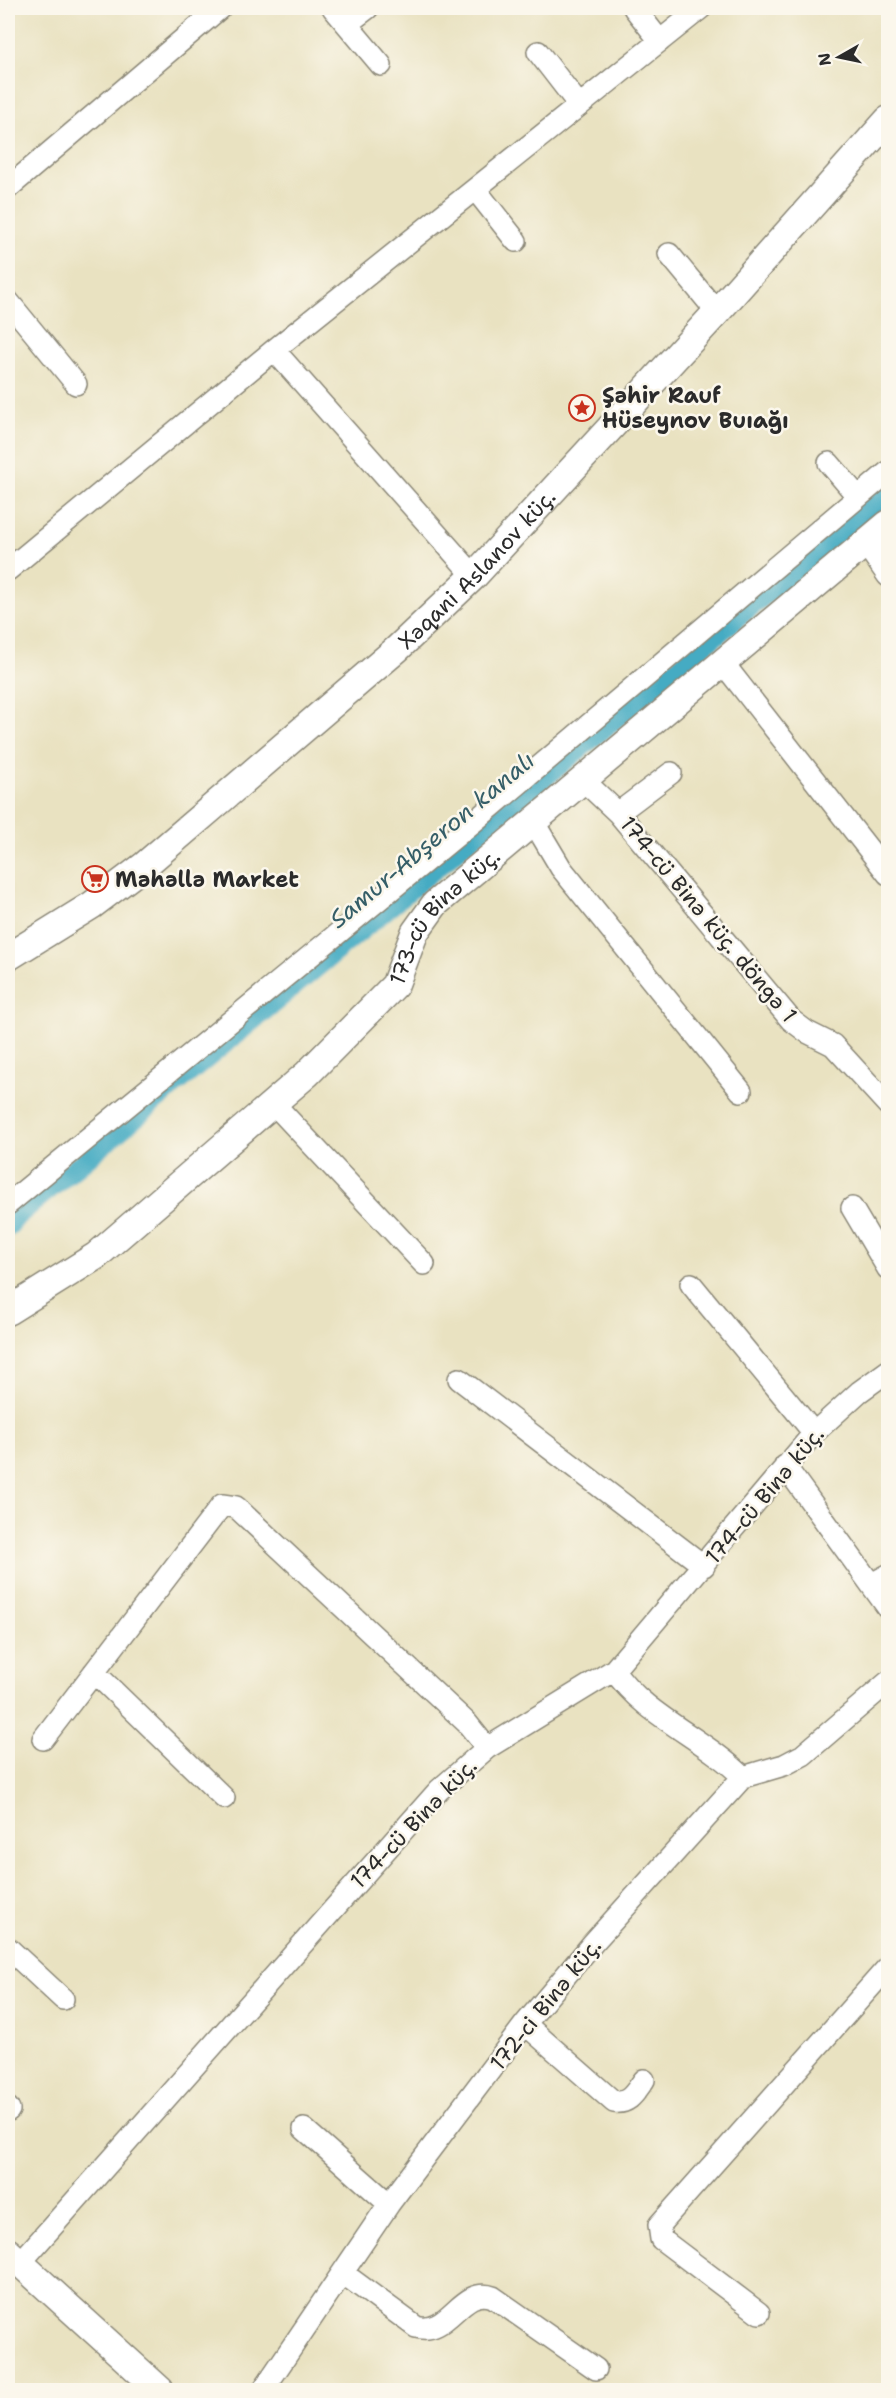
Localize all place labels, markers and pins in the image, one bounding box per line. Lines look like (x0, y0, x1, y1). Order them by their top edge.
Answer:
place label: Şəhir Rauf Hüseynov Buıağı (602, 381, 789, 435)
place icon: Şəhir Rauf Hüseynov Buıağı (567, 393, 597, 423)
supermarket icon: Məhəllə Market (80, 864, 110, 894)
place label: Məhəllə Market (115, 865, 299, 894)

